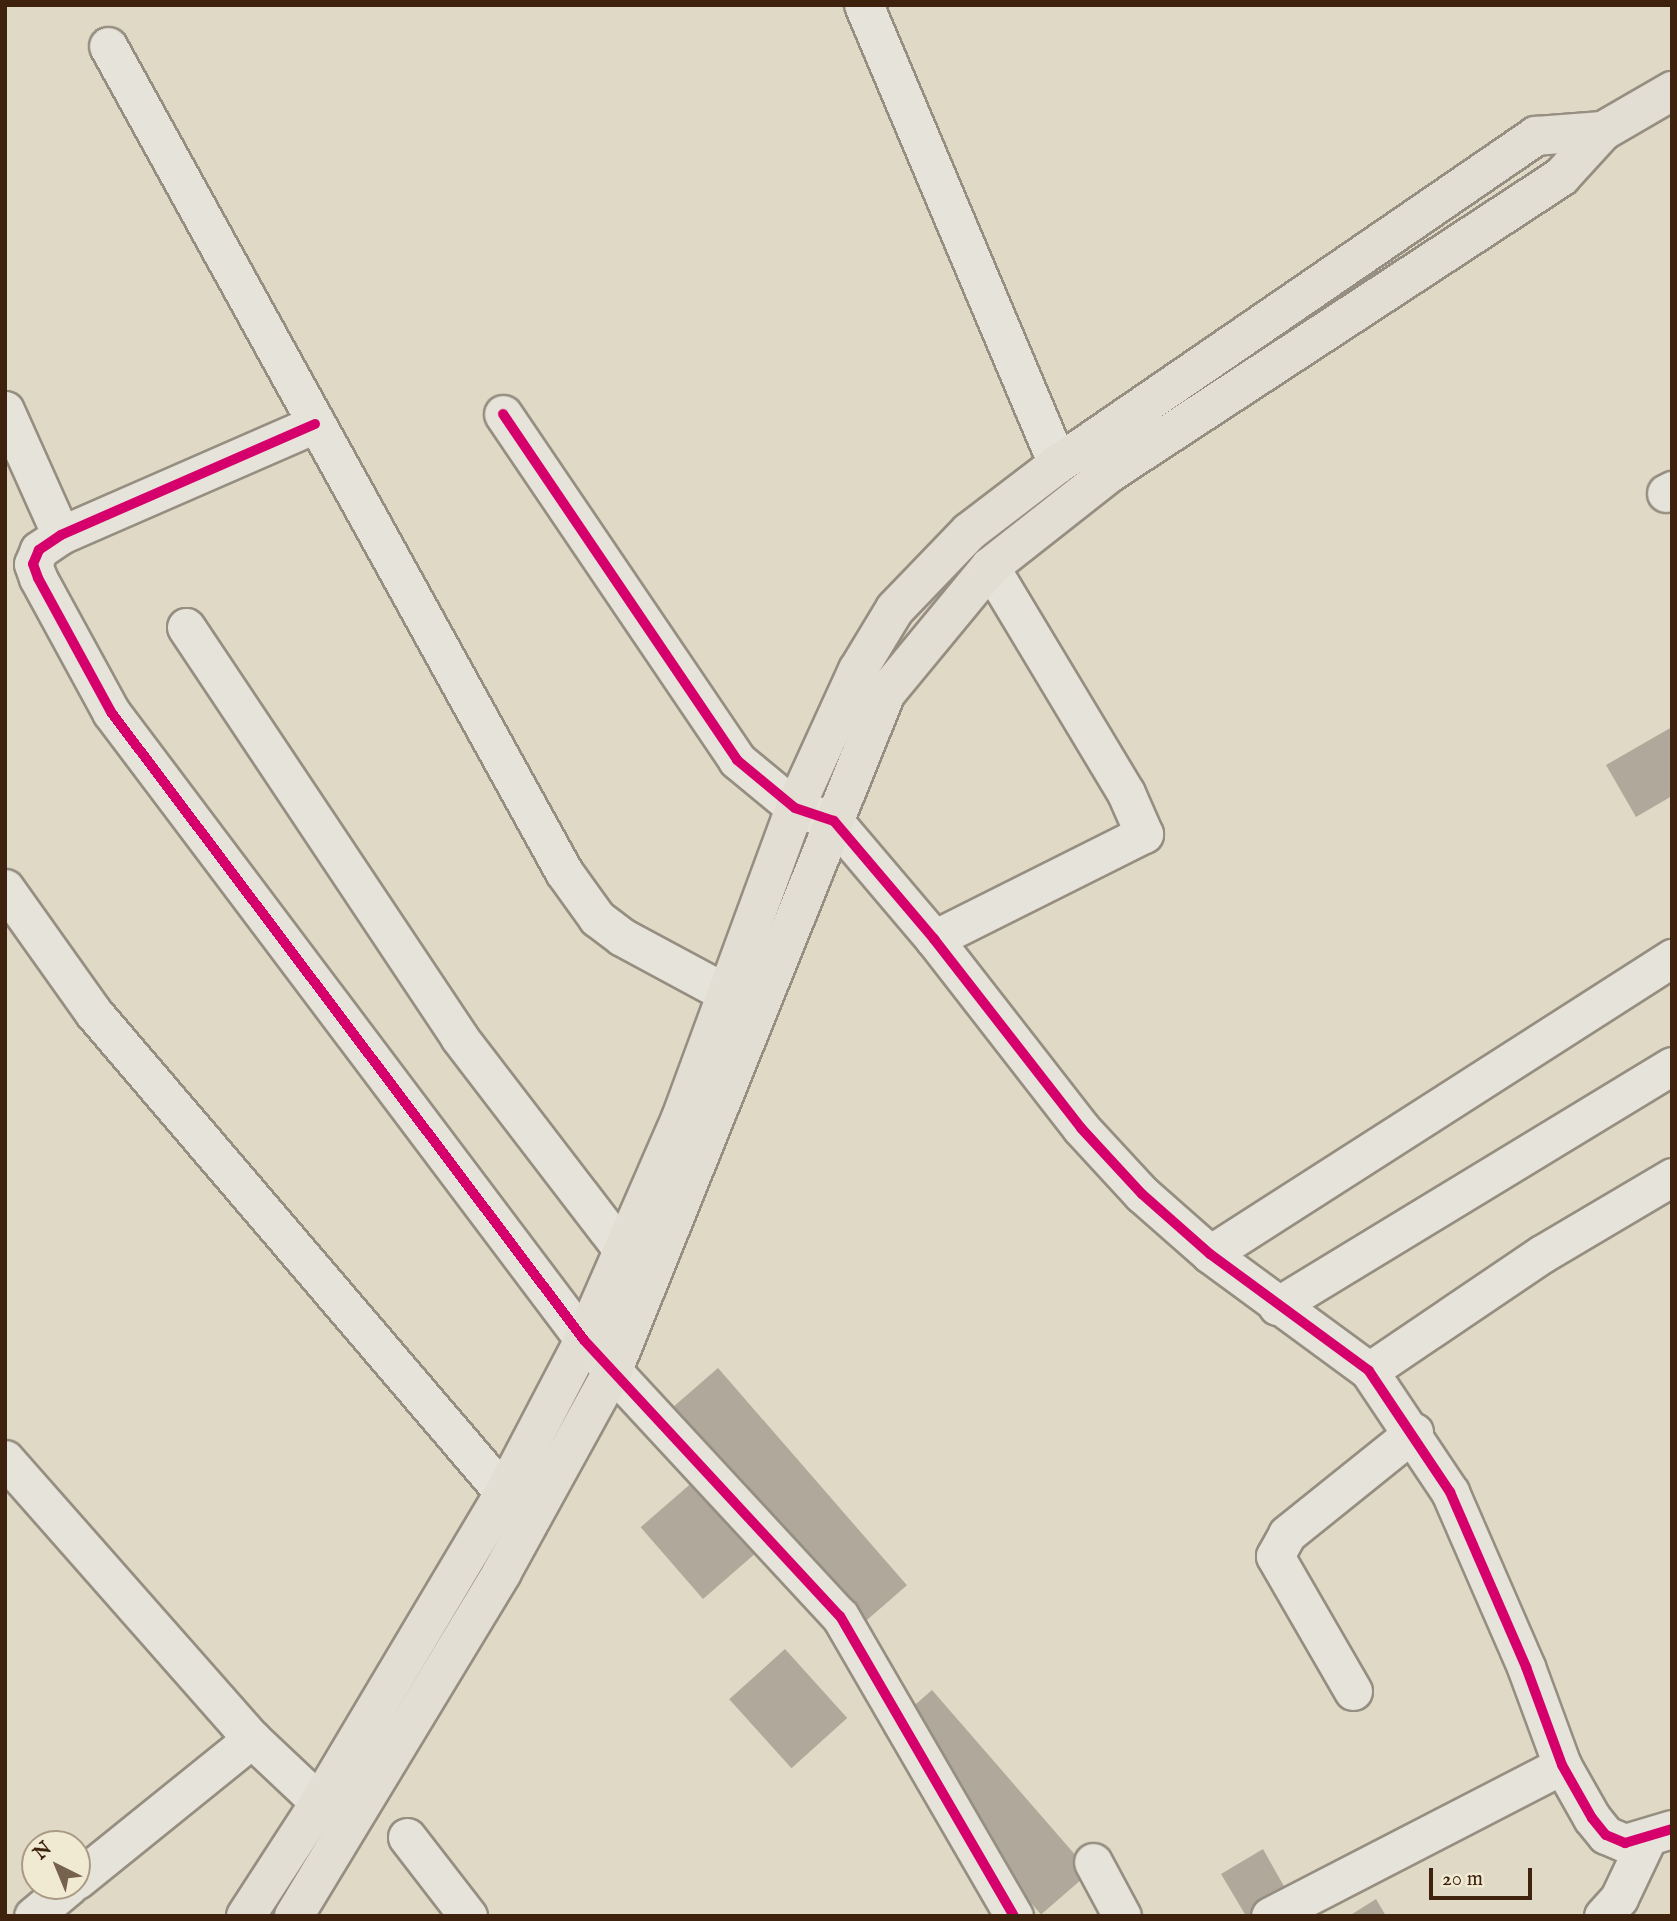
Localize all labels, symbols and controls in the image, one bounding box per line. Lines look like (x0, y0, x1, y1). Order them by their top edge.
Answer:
north arrow (21, 1830, 91, 1900)
text: N (29, 1837, 57, 1865)
scale bar (1432, 1854, 1535, 1898)
text: 20 m (1442, 1866, 1483, 1893)

